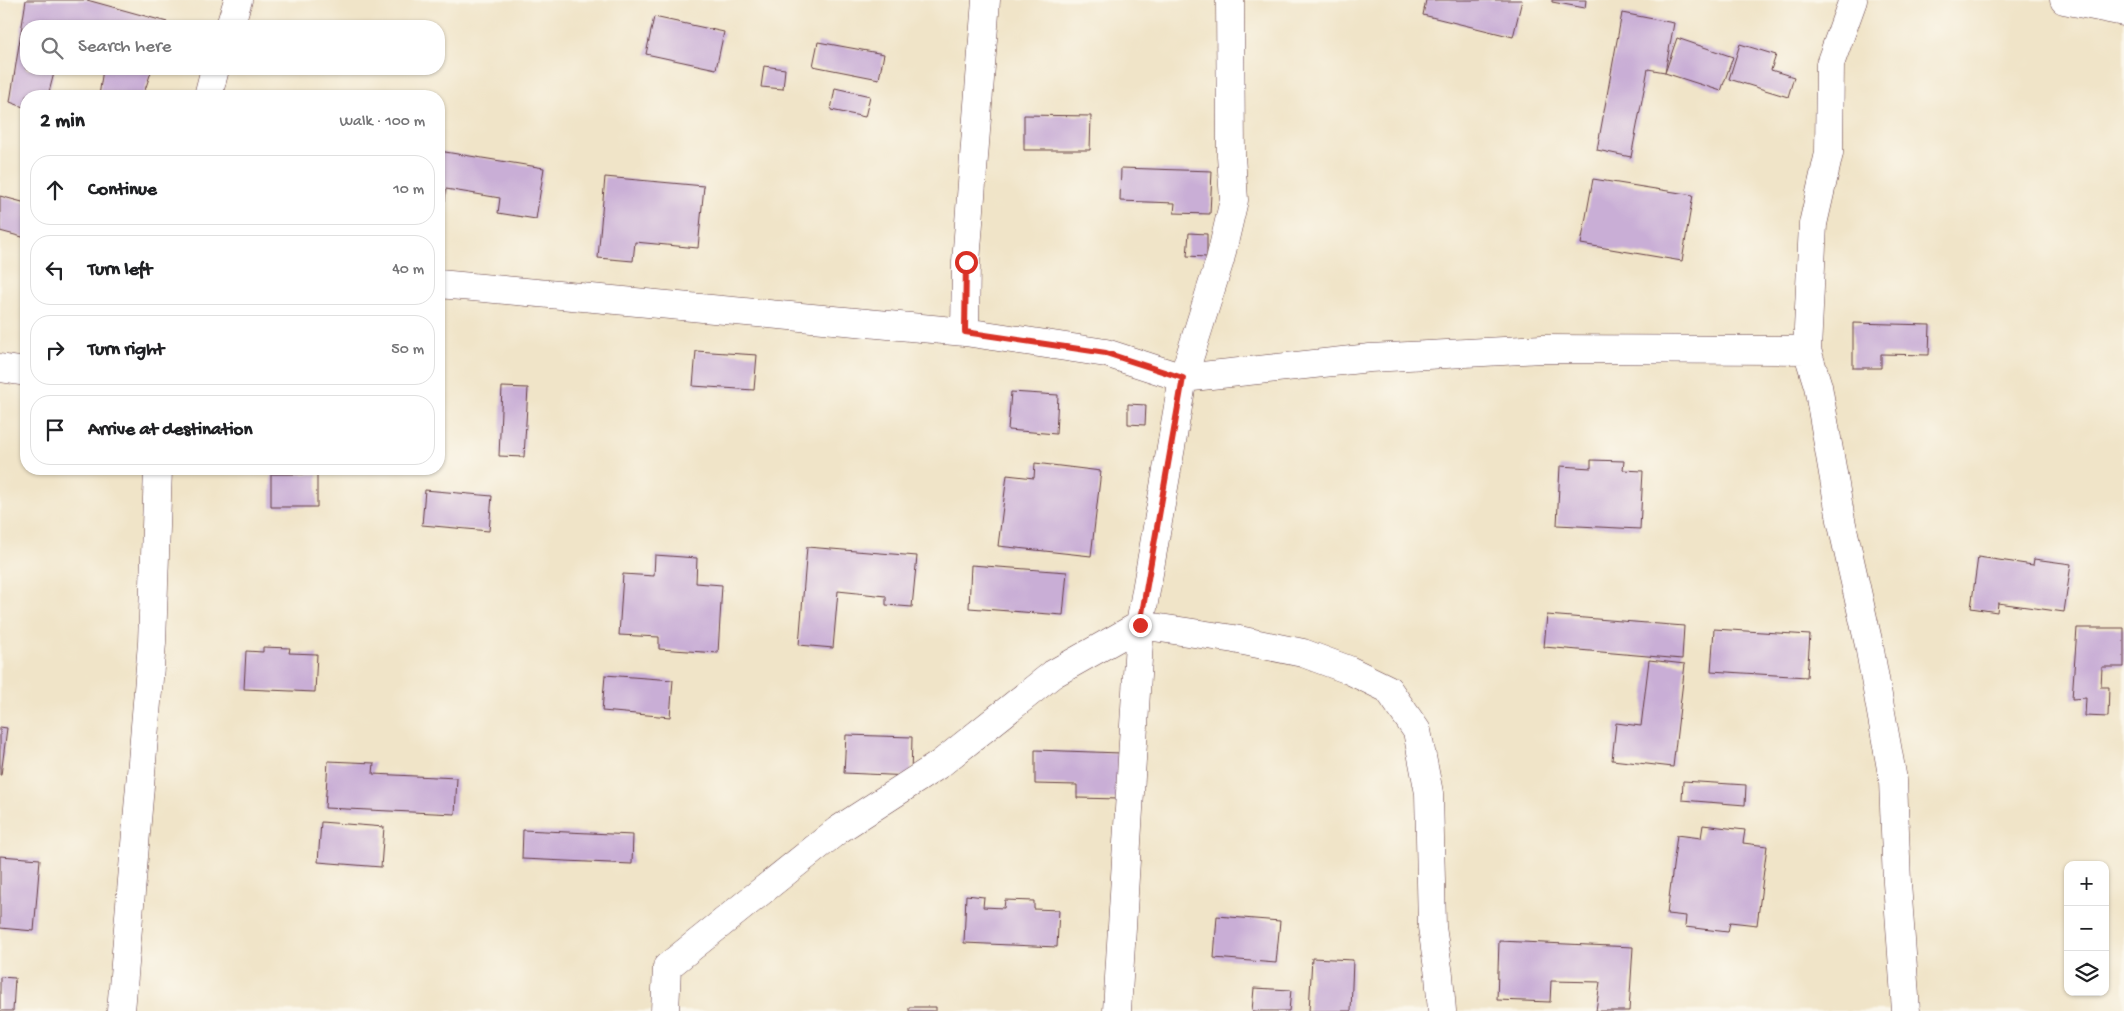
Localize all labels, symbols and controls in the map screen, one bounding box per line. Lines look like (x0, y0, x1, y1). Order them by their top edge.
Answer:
search box (20, 20, 445, 75)
icon: search (38, 34, 66, 62)
text: Search here (78, 36, 172, 59)
text: 2 min (40, 110, 85, 135)
text: Walk · 100 m (339, 113, 425, 132)
icon: ahead (41, 176, 69, 204)
text: Continue (88, 179, 157, 202)
text: 10 m (393, 181, 424, 200)
route start (955, 251, 978, 274)
icon: left (41, 256, 69, 284)
text: Turn left (88, 259, 152, 282)
text: 40 m (392, 261, 424, 280)
icon: right (41, 336, 69, 364)
text: Turn right (88, 339, 164, 362)
text: 50 m (391, 341, 424, 360)
icon: arrive (41, 416, 69, 444)
text: Arrive at destination (88, 419, 252, 442)
route end (1129, 614, 1152, 637)
map controls (2064, 861, 2109, 996)
button: + (2064, 861, 2109, 906)
button: − (2064, 906, 2109, 951)
button: layers (2064, 951, 2109, 996)

